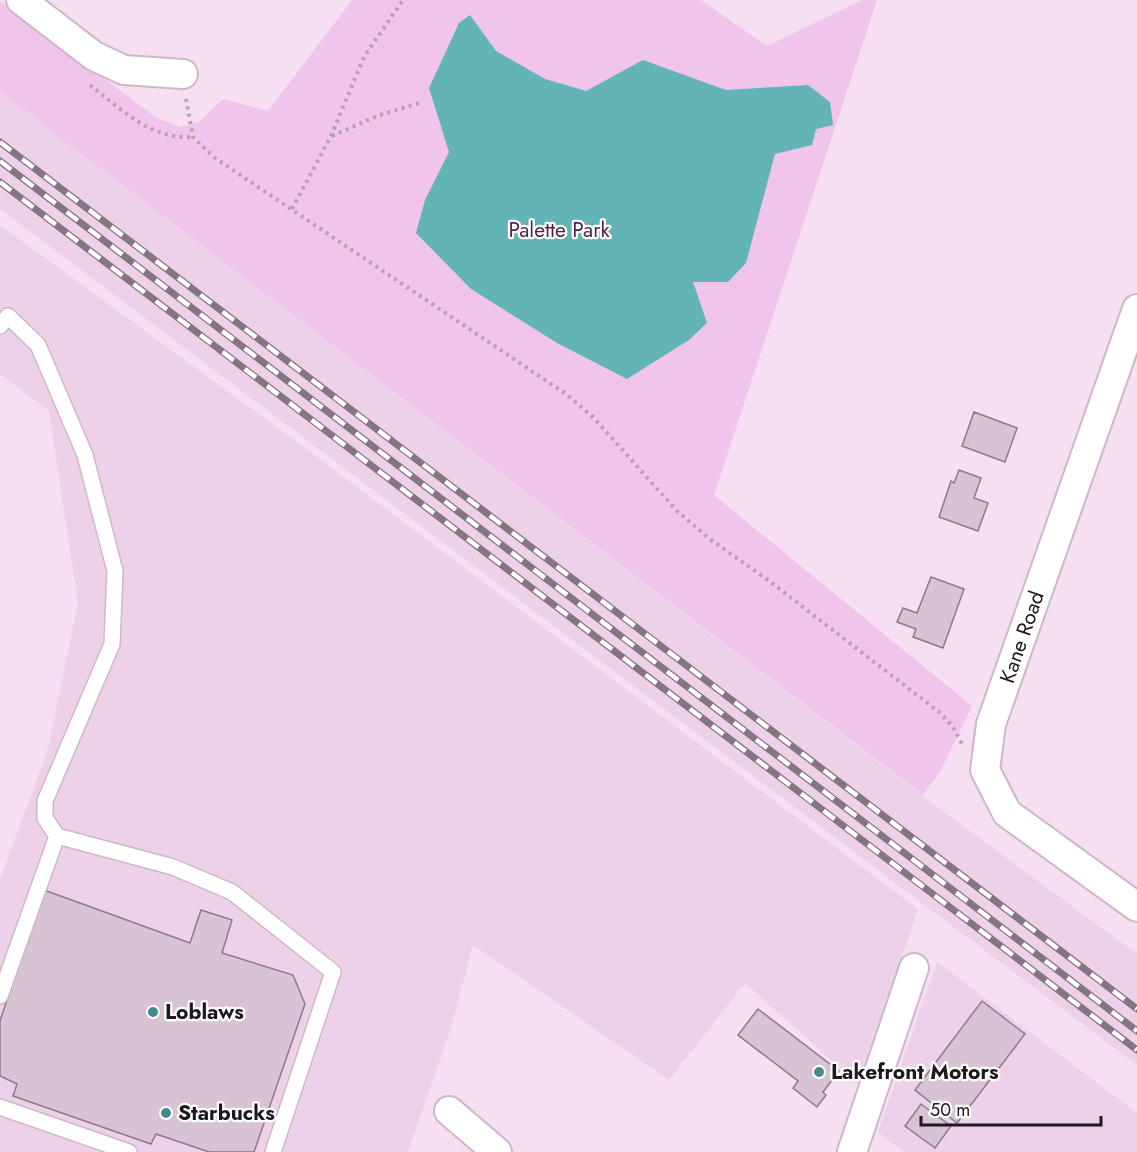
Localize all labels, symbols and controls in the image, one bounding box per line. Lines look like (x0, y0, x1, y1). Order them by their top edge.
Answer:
park label: Palette Park (508, 215, 610, 245)
street label: Kane Road (992, 587, 1052, 687)
place label: Loblaws (165, 997, 244, 1027)
marker: Loblaws (146, 1005, 160, 1019)
place label: Lakefront Motors (831, 1057, 999, 1087)
marker: Lakefront Motors (812, 1065, 826, 1079)
scale bar (921, 1089, 1101, 1127)
text: 50 m (930, 1097, 970, 1123)
place label: Starbucks (178, 1098, 275, 1128)
marker: Starbucks (159, 1106, 173, 1120)

